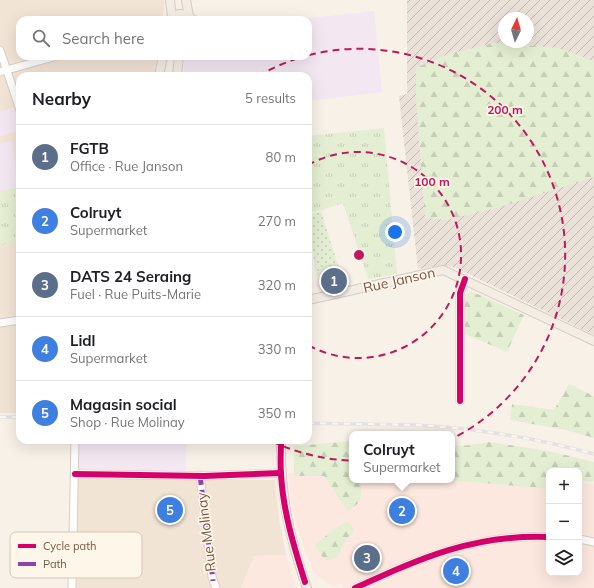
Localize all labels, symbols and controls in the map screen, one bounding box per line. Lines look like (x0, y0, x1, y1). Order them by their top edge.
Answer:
north arrow (498, 12, 534, 48)
search box (16, 16, 312, 60)
icon: search (30, 27, 52, 49)
text: Search here (62, 29, 144, 48)
text: Nearby (32, 88, 91, 109)
text: 5 results (245, 90, 296, 106)
text: 200 m (487, 102, 523, 117)
text: FGTB (70, 139, 109, 158)
text: 1 (41, 149, 49, 165)
text: 80 m (266, 149, 296, 165)
text: Office · Rue Janson (70, 158, 183, 174)
text: 100 m (414, 174, 450, 189)
text: Colruyt (70, 203, 121, 222)
text: 2 (41, 213, 49, 229)
text: 270 m (258, 213, 296, 229)
text: Supermarket (70, 222, 147, 238)
your location (385, 222, 405, 242)
centre of rings (352, 248, 366, 262)
street label: Rue Janson (361, 263, 437, 297)
pin: 1 (321, 266, 347, 296)
text: DATS 24 Seraing (70, 267, 191, 286)
text: 3 (41, 277, 49, 293)
text: 320 m (258, 277, 296, 293)
text: Fuel · Rue Puits-Marie (70, 286, 201, 302)
text: Lidl (70, 331, 96, 350)
text: 4 (41, 341, 49, 357)
text: 330 m (258, 341, 296, 357)
text: Supermarket (70, 350, 147, 366)
text: Magasin social (70, 395, 177, 414)
text: 5 (41, 405, 49, 421)
text: 350 m (258, 405, 296, 421)
text: Shop · Rue Molinay (70, 414, 185, 430)
popup (349, 431, 455, 483)
text: Colruyt (363, 440, 415, 459)
text: Supermarket (363, 459, 441, 475)
map controls (546, 468, 582, 576)
button: + (546, 468, 582, 504)
street label: Rue Molinay (192, 491, 220, 573)
pin: 5 (157, 495, 183, 525)
pin: 2 (389, 496, 415, 526)
button: − (546, 504, 582, 540)
legend (10, 532, 142, 578)
text: Cycle path (43, 539, 96, 553)
button: layers (546, 540, 582, 576)
pin: 3 (354, 543, 380, 573)
pin: 4 (443, 556, 469, 586)
text: Path (43, 557, 67, 571)

